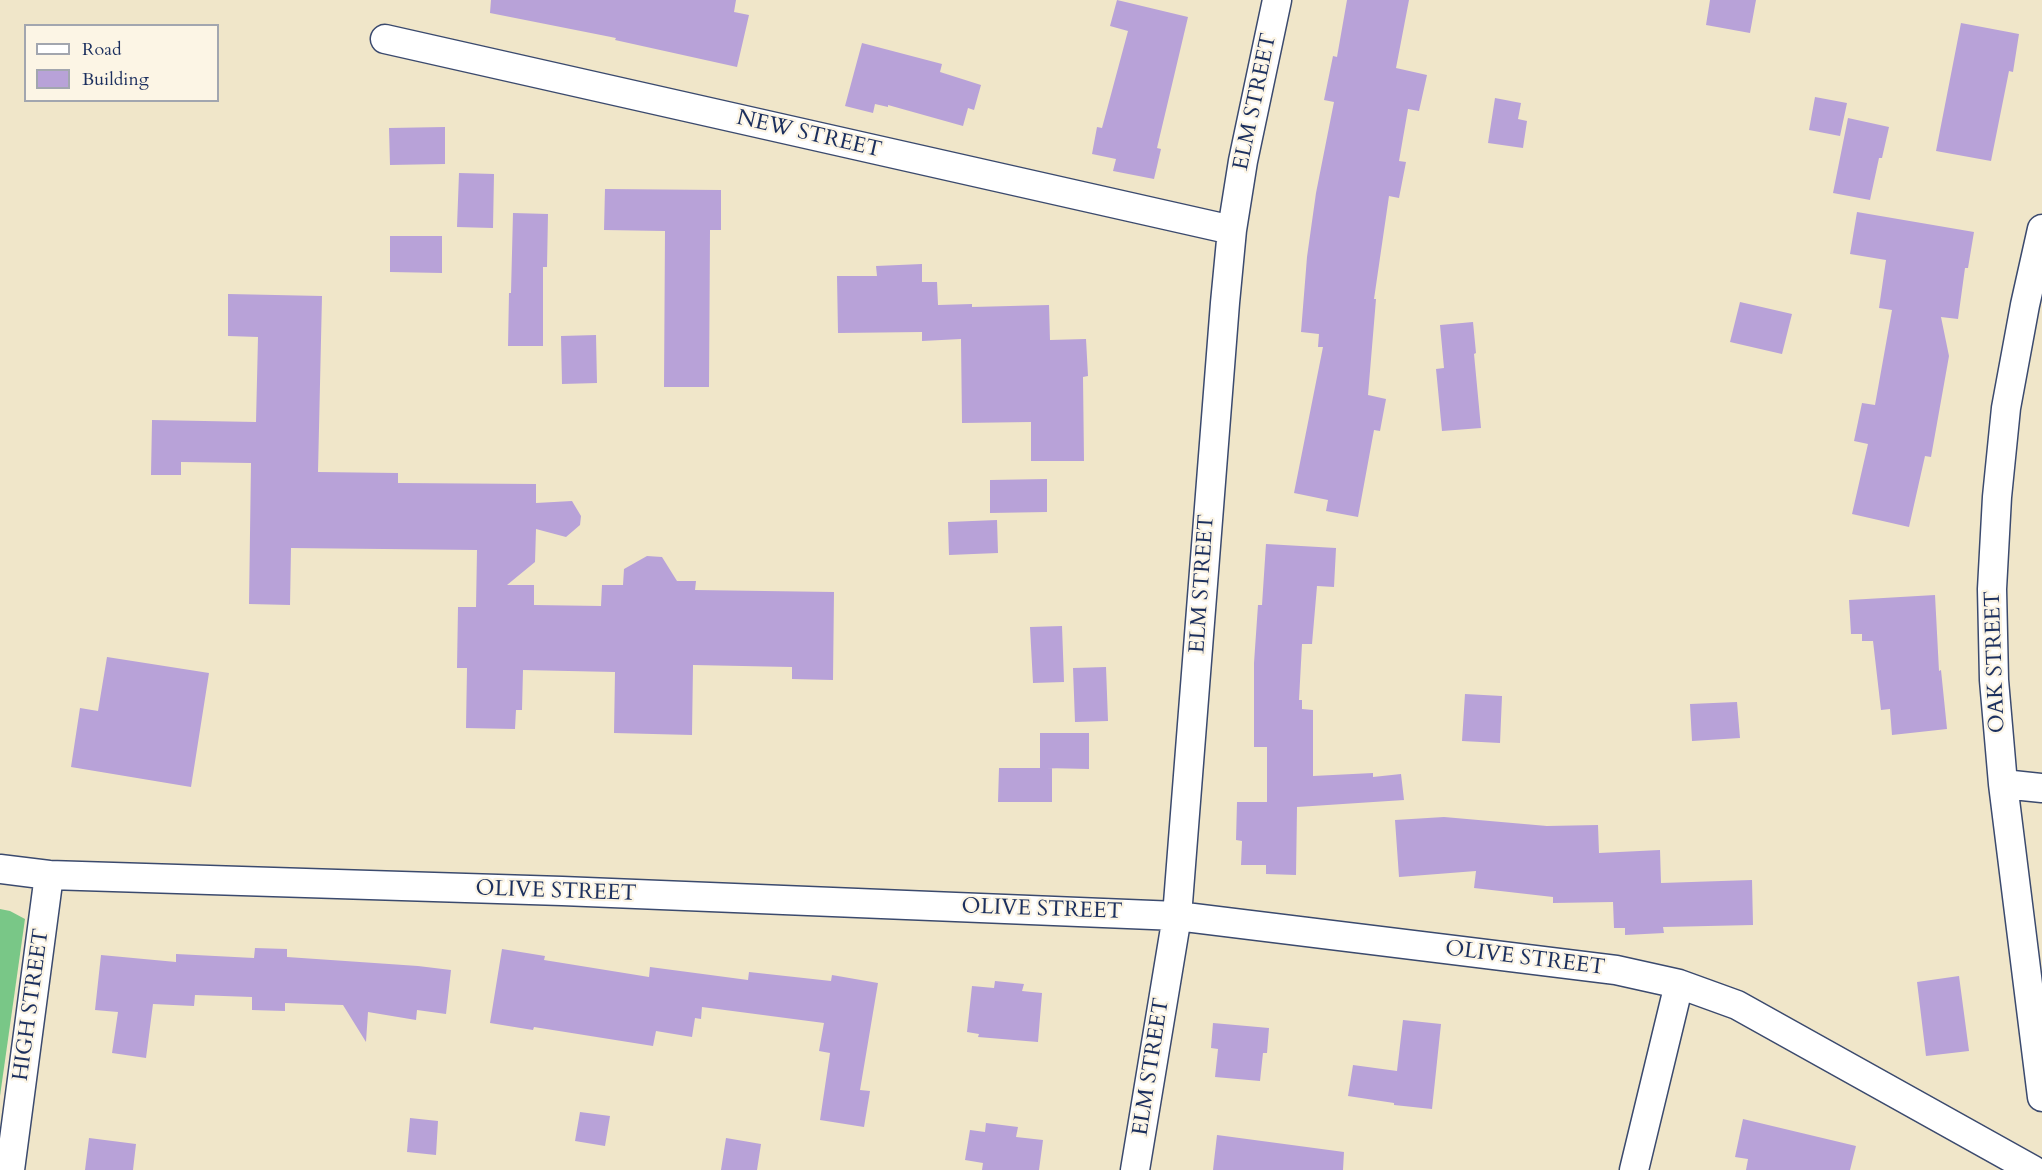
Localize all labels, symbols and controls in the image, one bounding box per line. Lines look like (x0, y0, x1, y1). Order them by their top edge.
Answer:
legend (24, 24, 219, 102)
street label: ELM STREET (1229, 31, 1283, 173)
text: Road (82, 37, 122, 62)
text: Building (82, 67, 149, 92)
street label: NEW STREET (734, 105, 884, 165)
street label: ELM STREET (1185, 514, 1221, 654)
street label: OAK STREET (1980, 590, 2012, 734)
street label: OLIVE STREET (475, 876, 637, 908)
street label: OLIVE STREET (961, 894, 1123, 926)
street label: HIGH STREET (8, 927, 56, 1083)
street label: OLIVE STREET (1443, 936, 1607, 982)
street label: ELM STREET (1128, 996, 1176, 1138)

